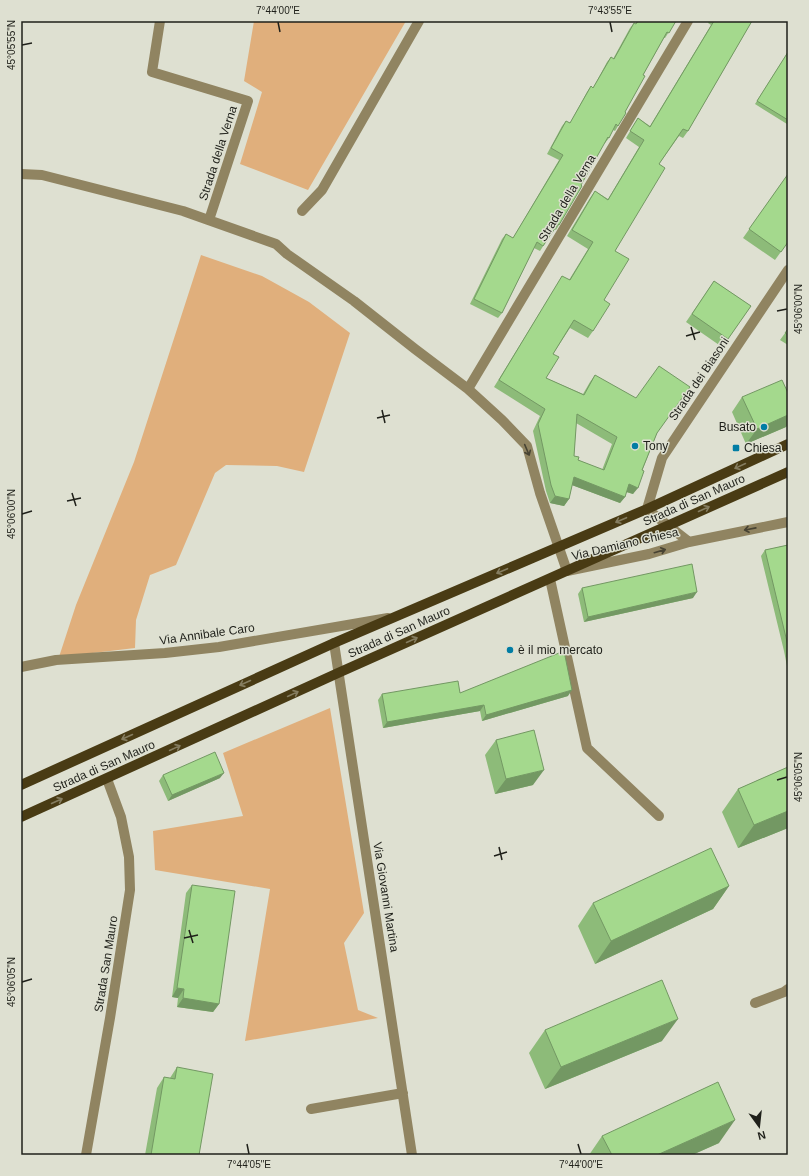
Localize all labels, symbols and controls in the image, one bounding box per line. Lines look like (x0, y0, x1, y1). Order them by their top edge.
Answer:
text: 7°44'00"E (256, 5, 300, 16)
text: 7°43'55"E (588, 5, 632, 16)
text: 45°05'55"N (6, 20, 17, 70)
street label: Strada della Verna (196, 104, 240, 202)
street label: Strada della Verna (536, 152, 599, 244)
text: 45°06'00"N (793, 284, 804, 334)
street label: Strada dei Biasoni (666, 335, 732, 423)
place label: Busato (719, 420, 756, 434)
marker: Busato (759, 422, 769, 432)
place label: Tony (643, 439, 668, 453)
marker: Tony (630, 441, 640, 451)
place label: Chiesa (744, 441, 782, 455)
one-way arrow (523, 443, 531, 455)
marker: Chiesa (731, 443, 741, 453)
one-way arrow (734, 463, 746, 470)
street label: Strada di San Mauro (641, 471, 747, 529)
text: 45°06'00"N (6, 489, 17, 539)
one-way arrow (698, 505, 710, 512)
one-way arrow (616, 516, 628, 524)
street label: Via Damiano Chiesa (570, 525, 680, 563)
one-way arrow (744, 526, 757, 534)
one-way arrow (653, 547, 666, 554)
one-way arrow (496, 568, 508, 575)
street label: Strada di San Mauro (346, 603, 452, 661)
street label: Via Annibale Caro (159, 620, 256, 648)
one-way arrow (405, 636, 417, 643)
place label: è il mio mercato (518, 643, 603, 657)
marker: è il mio mercato (505, 645, 515, 655)
one-way arrow (240, 680, 252, 687)
one-way arrow (287, 689, 299, 697)
one-way arrow (121, 734, 133, 741)
street label: Strada di San Mauro (51, 737, 157, 795)
one-way arrow (169, 744, 181, 751)
text: 45°06'05"N (793, 752, 804, 802)
one-way arrow (50, 797, 62, 805)
street label: Via Giovanni Martina (370, 841, 402, 953)
street label: Strada San Mauro (91, 914, 121, 1013)
text: 45°06'05"N (6, 957, 17, 1007)
north arrow (739, 1106, 779, 1146)
text: N (756, 1129, 767, 1142)
text: 7°44'05"E (227, 1159, 271, 1170)
text: 7°44'00"E (559, 1159, 603, 1170)

